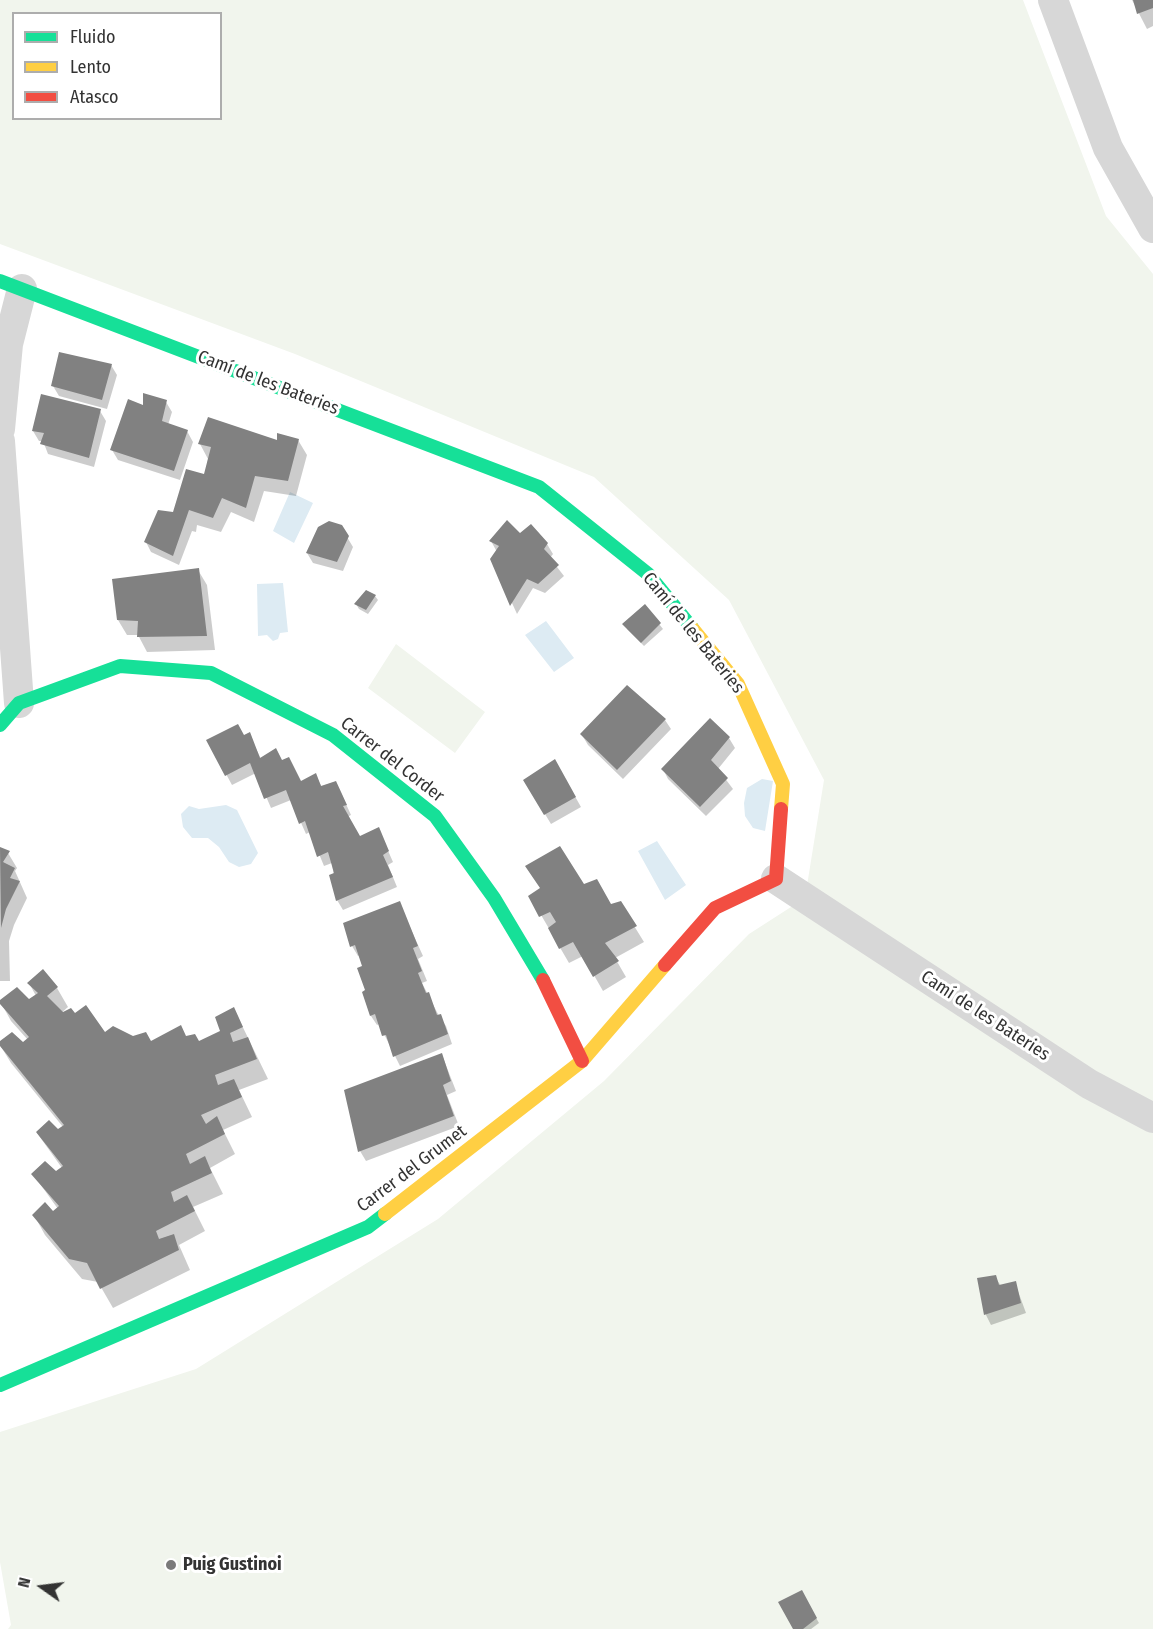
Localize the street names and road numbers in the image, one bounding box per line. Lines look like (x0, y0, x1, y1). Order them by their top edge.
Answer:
street label: Camí de les Bateries (194, 346, 342, 420)
street label: Camí de les Bateries (638, 568, 748, 698)
street label: Carrer del Corder (336, 713, 448, 807)
street label: Camí de les Bateries (917, 966, 1053, 1066)
street label: Carrer del Grumet (353, 1121, 471, 1217)

